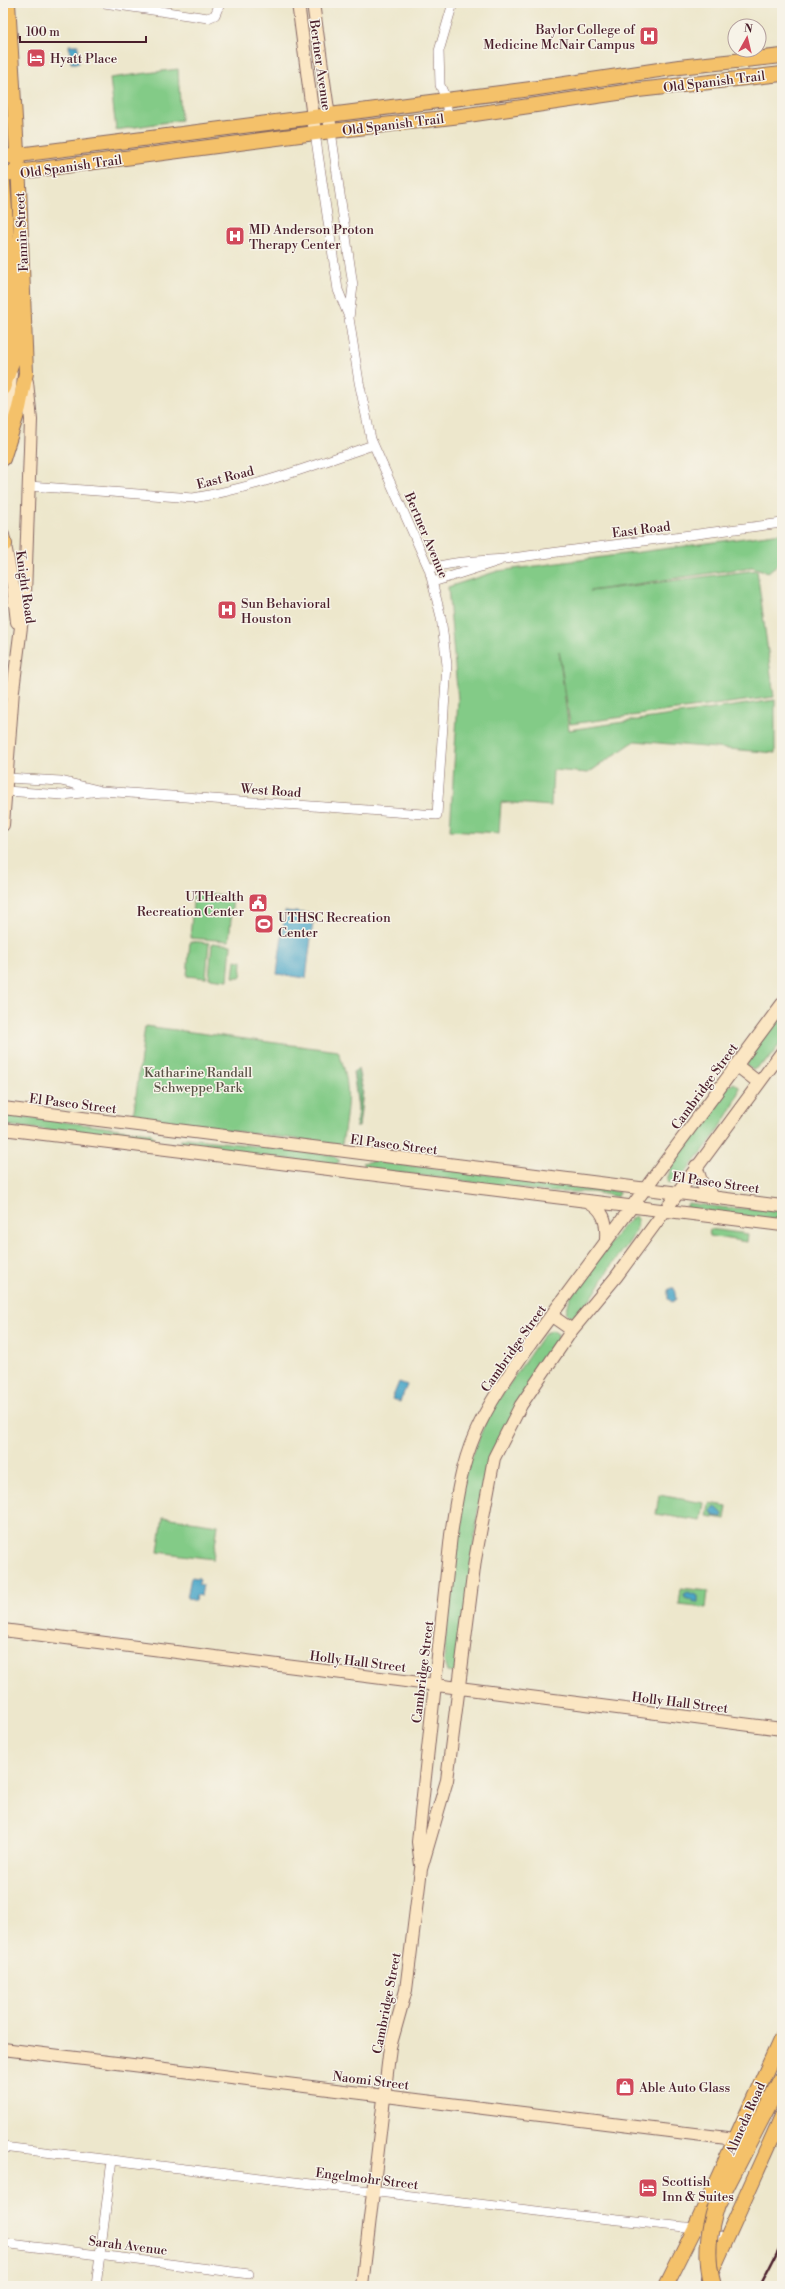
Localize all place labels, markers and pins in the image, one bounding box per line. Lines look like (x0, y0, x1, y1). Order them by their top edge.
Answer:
place label: Baylor College of Medicine McNair Campus (483, 22, 636, 53)
hospital icon: Baylor College of Medicine McNair Campus (638, 25, 660, 47)
hotel icon: Hyatt Place (25, 47, 47, 69)
place label: Hyatt Place (50, 51, 118, 67)
place label: MD Anderson Proton Therapy Center (249, 222, 374, 253)
hospital icon: MD Anderson Proton Therapy Center (224, 225, 246, 247)
place label: Sun Behavioral Houston (241, 596, 330, 627)
hospital icon: Sun Behavioral Houston (216, 599, 238, 621)
place label: UTHealth Recreation Center (137, 889, 244, 920)
public building icon: UTHealth Recreation Center (247, 892, 269, 914)
place label: UTHSC Recreation Center (278, 910, 391, 941)
sports icon: UTHSC Recreation Center (253, 913, 275, 935)
shop icon: Able Auto Glass (614, 2076, 636, 2098)
place label: Able Auto Glass (638, 2080, 731, 2096)
place label: Scottish Inn & Suites (662, 2174, 734, 2205)
hotel icon: Scottish Inn & Suites (637, 2177, 659, 2199)

